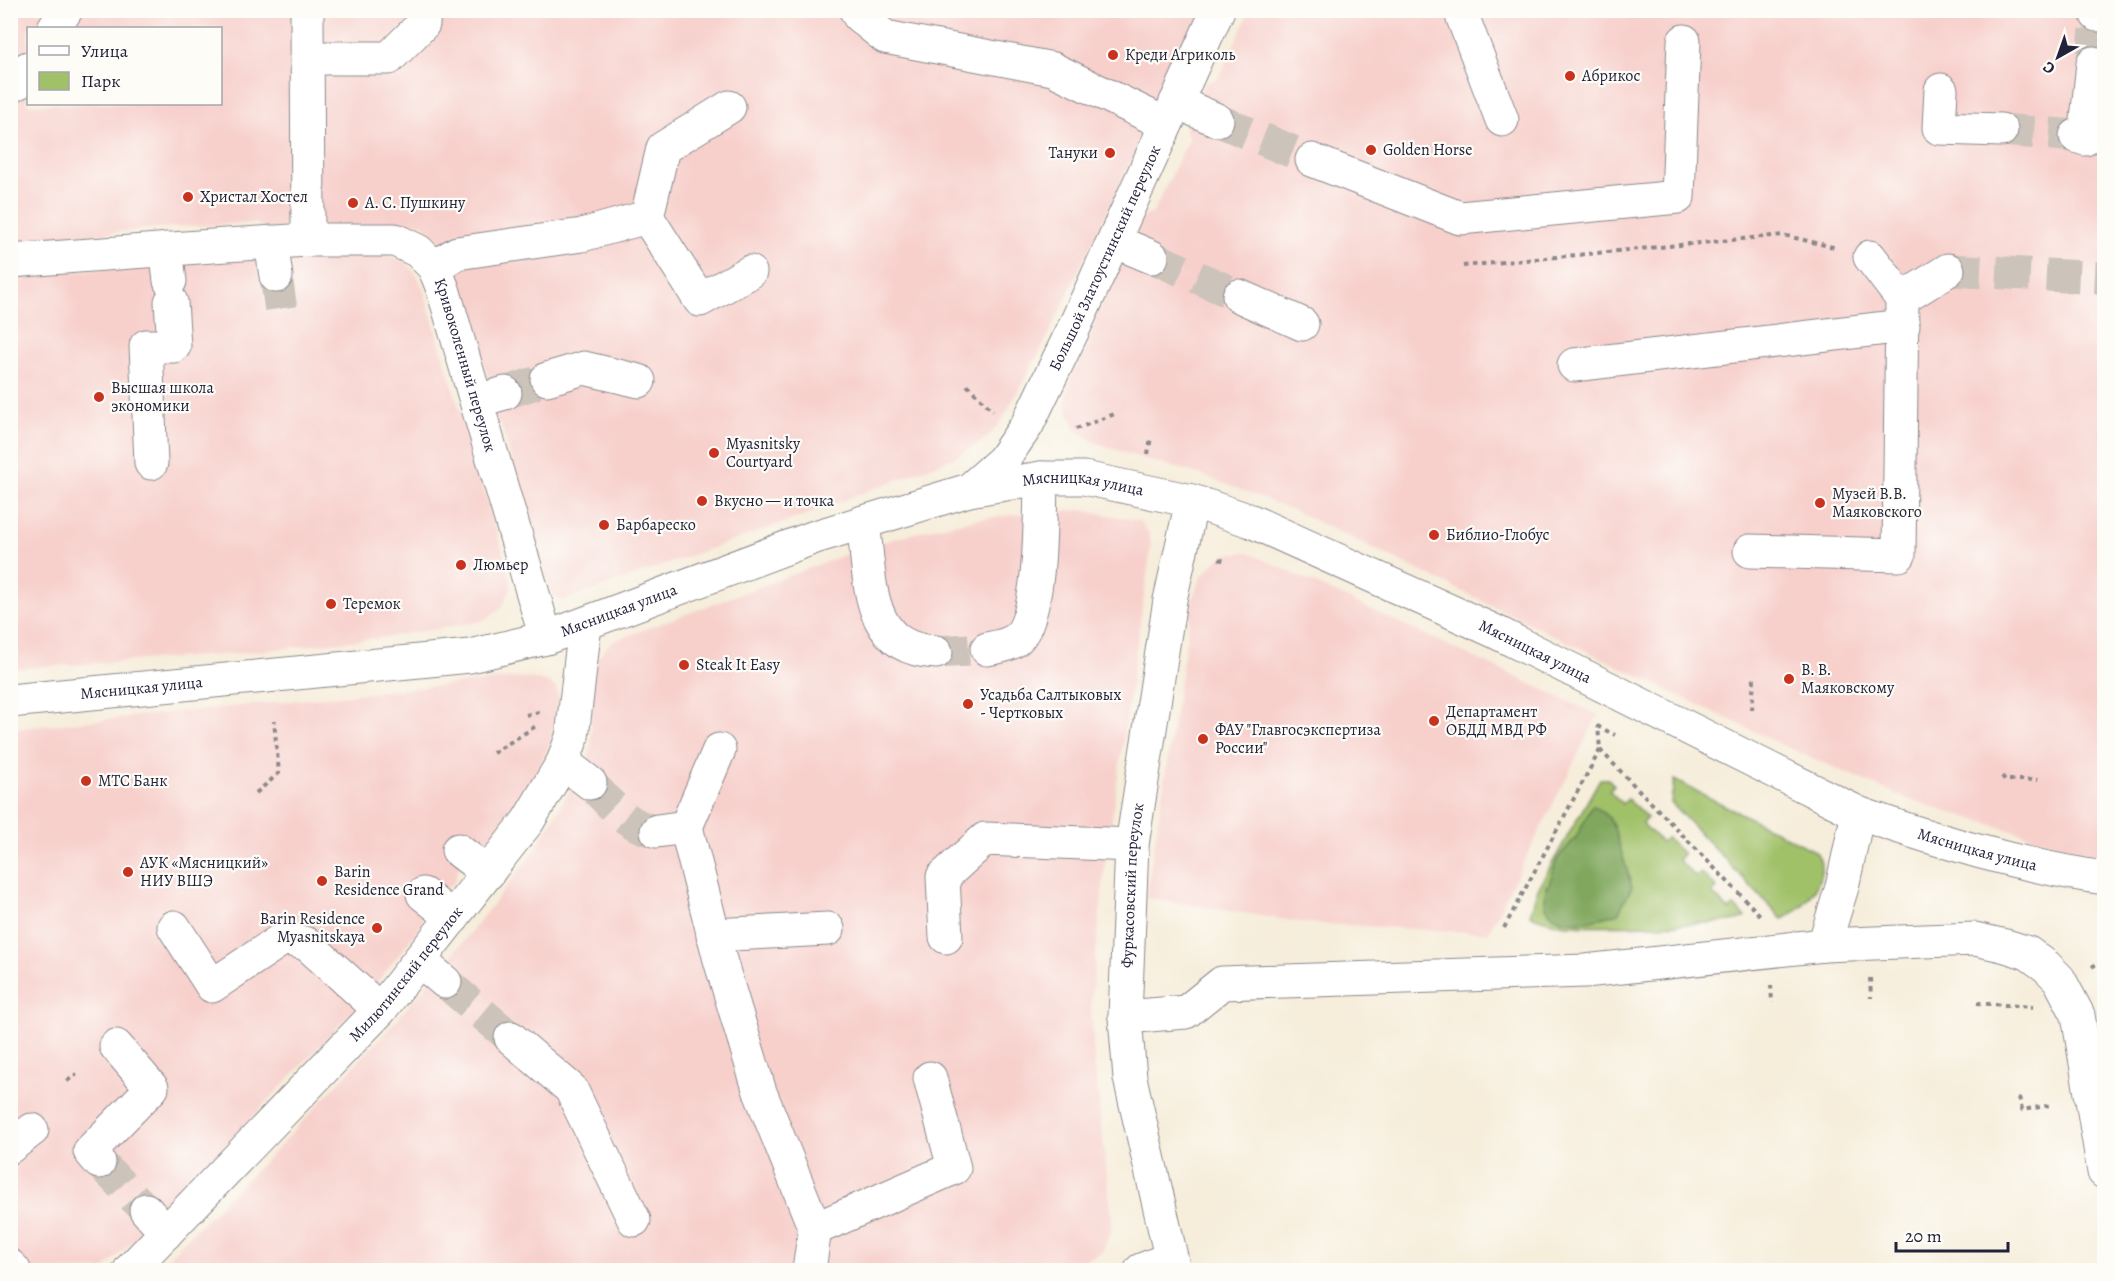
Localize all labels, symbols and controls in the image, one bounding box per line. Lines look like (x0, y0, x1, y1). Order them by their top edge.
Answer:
legend (27, 27, 222, 105)
north arrow (2028, 27, 2088, 87)
text: Улица (81, 39, 129, 63)
place label: Креди Агриколь (1125, 44, 1236, 66)
marker: Креди Агриколь (1106, 48, 1120, 62)
text: С (2038, 56, 2060, 79)
place label: Абрикос (1581, 65, 1640, 87)
text: Парк (81, 69, 121, 93)
marker: Абрикос (1563, 69, 1577, 83)
place label: Golden Horse (1383, 139, 1472, 161)
street label: Большой Златоустинский переулок (1044, 142, 1166, 375)
place label: Тануки (1048, 142, 1098, 164)
marker: Golden Horse (1364, 143, 1378, 157)
marker: Тануки (1103, 146, 1117, 160)
place label: Христал Хостел (200, 186, 308, 208)
marker: Христал Хостел (181, 190, 195, 204)
place label: А. С. Пушкину (364, 192, 466, 214)
marker: А. С. Пушкину (346, 196, 360, 210)
street label: Кривоколенный переулок (429, 275, 502, 455)
place label: Высшая школа экономики (111, 377, 214, 417)
marker: Высшая школа экономики (92, 390, 106, 404)
place label: Myasnitsky Courtyard (726, 433, 801, 473)
marker: Myasnitsky Courtyard (707, 446, 721, 460)
street label: Мясницкая улица (1020, 467, 1146, 502)
place label: Музей В.В. Маяковского (1832, 483, 1922, 523)
place label: Вкусно — и точка (714, 490, 835, 512)
marker: Вкусно — и точка (695, 494, 709, 508)
marker: Музей В.В. Маяковского (1813, 496, 1827, 510)
place label: Барбареско (616, 514, 696, 536)
marker: Барбареско (597, 518, 611, 532)
place label: Библио-Глобус (1446, 524, 1550, 546)
marker: Библио-Глобус (1427, 528, 1441, 542)
place label: Люмьер (473, 554, 528, 576)
marker: Люмьер (454, 558, 468, 572)
street label: Мясницкая улица (557, 579, 681, 643)
place label: Теремок (343, 593, 401, 615)
marker: Теремок (324, 597, 338, 611)
street label: Мясницкая улица (1475, 615, 1596, 689)
place label: Steak It Easy (696, 654, 781, 676)
marker: Steak It Easy (677, 658, 691, 672)
place label: В. В. Маяковскому (1801, 659, 1895, 699)
street label: Мясницкая улица (79, 671, 204, 705)
marker: В. В. Маяковскому (1782, 672, 1796, 686)
place label: Усадьба Салтыковых - Чертковых (980, 684, 1121, 724)
marker: Усадьба Салтыковых - Чертковых (961, 697, 975, 711)
place label: Департамент ОБДД МВД РФ (1446, 701, 1547, 741)
marker: Департамент ОБДД МВД РФ (1427, 714, 1441, 728)
place label: ФАУ "Главгосэкспертиза России" (1215, 719, 1381, 759)
marker: ФАУ "Главгосэкспертиза России" (1196, 732, 1210, 746)
place label: МТС Банк (98, 770, 168, 792)
marker: МТС Банк (79, 774, 93, 788)
street label: Фуркасовский переулок (1116, 801, 1149, 969)
street label: Мясницкая улица (1915, 823, 2040, 877)
place label: АУК «Мясницкий» НИУ ВШЭ (139, 852, 268, 892)
place label: Barin Residence Grand (334, 861, 444, 901)
marker: АУК «Мясницкий» НИУ ВШЭ (121, 865, 135, 879)
marker: Barin Residence Grand (315, 874, 329, 888)
street label: Милютинский переулок (344, 902, 468, 1047)
place label: Barin Residence Myasnitskaya (260, 908, 366, 948)
marker: Barin Residence Myasnitskaya (370, 921, 384, 935)
scale bar (1896, 1215, 2008, 1253)
text: 20 m (1905, 1224, 1942, 1248)

